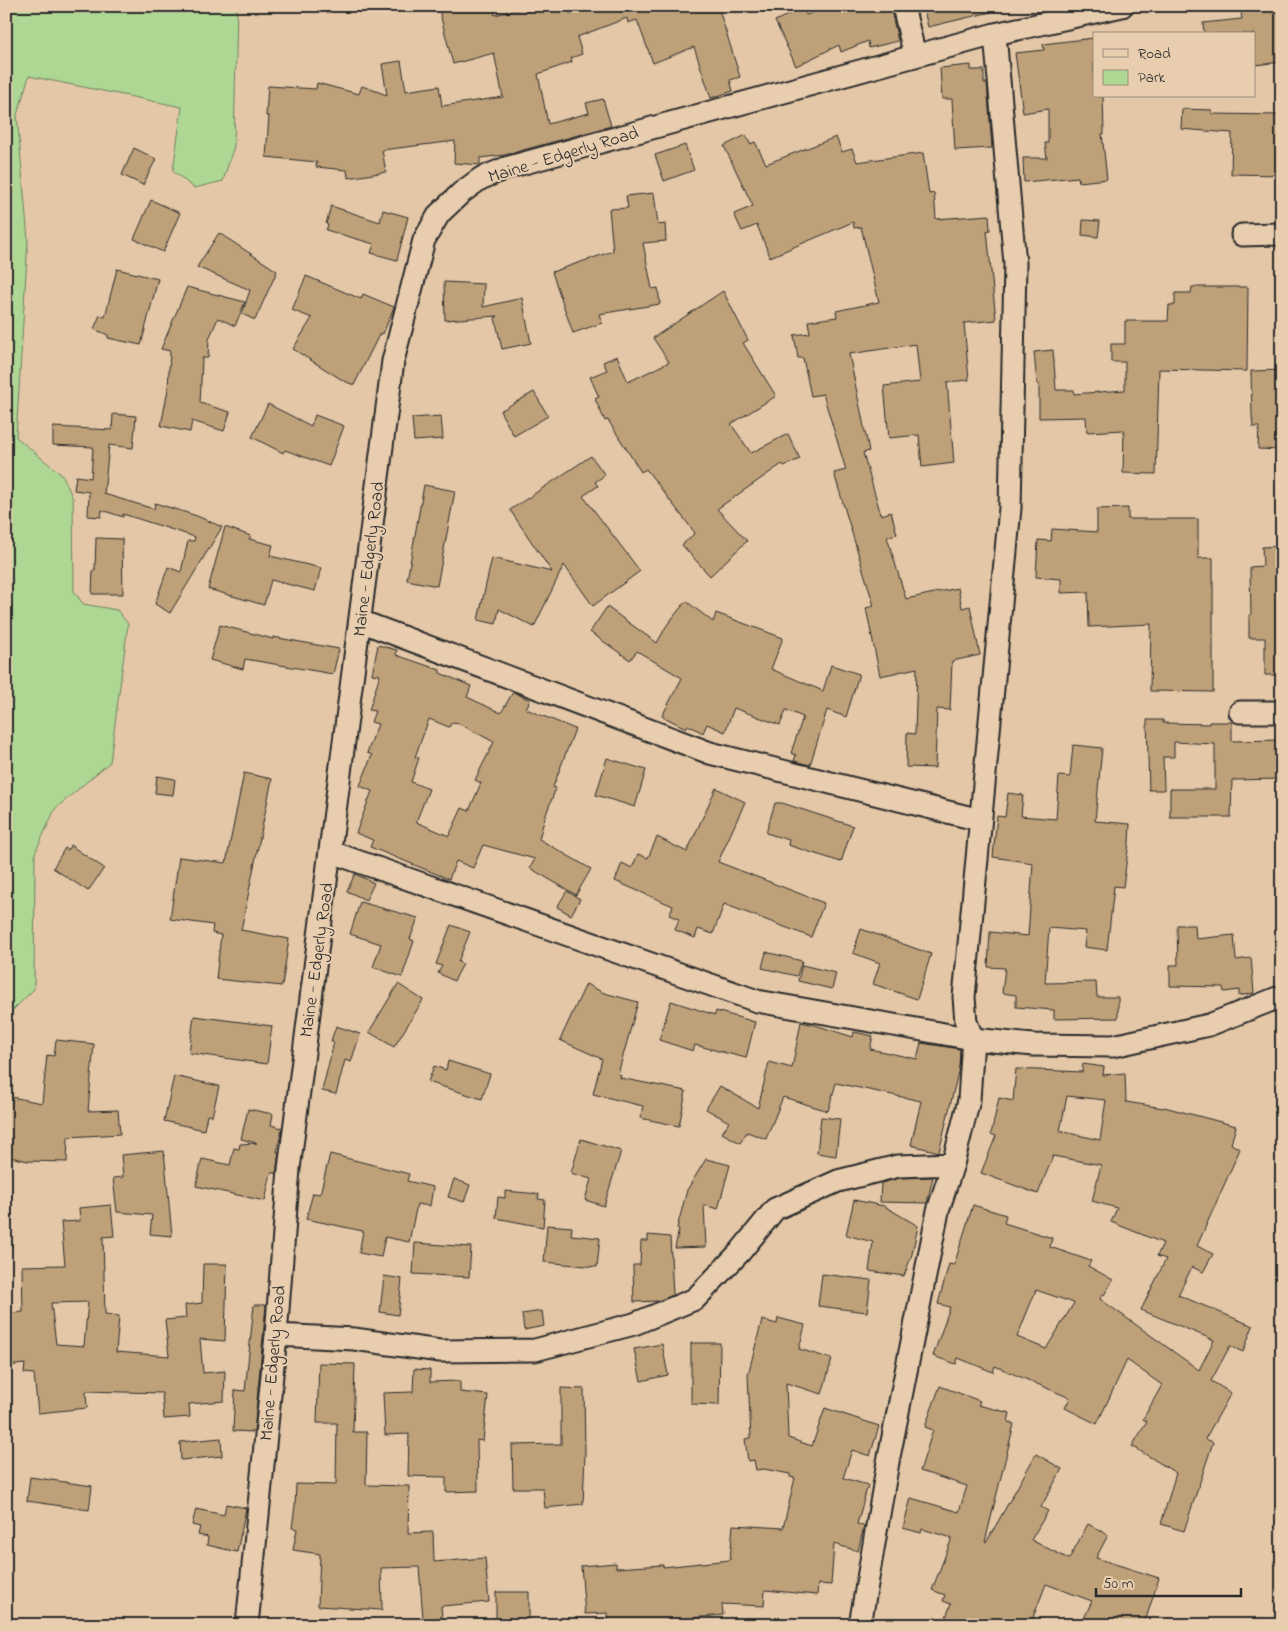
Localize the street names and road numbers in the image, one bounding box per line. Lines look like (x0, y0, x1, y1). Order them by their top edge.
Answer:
street label: Maine - Edgerly Road (485, 121, 642, 192)
street label: Maine - Edgerly Road (348, 480, 393, 638)
street label: Maine - Edgerly Road (294, 881, 343, 1039)
street label: Maine - Edgerly Road (254, 1284, 295, 1442)

